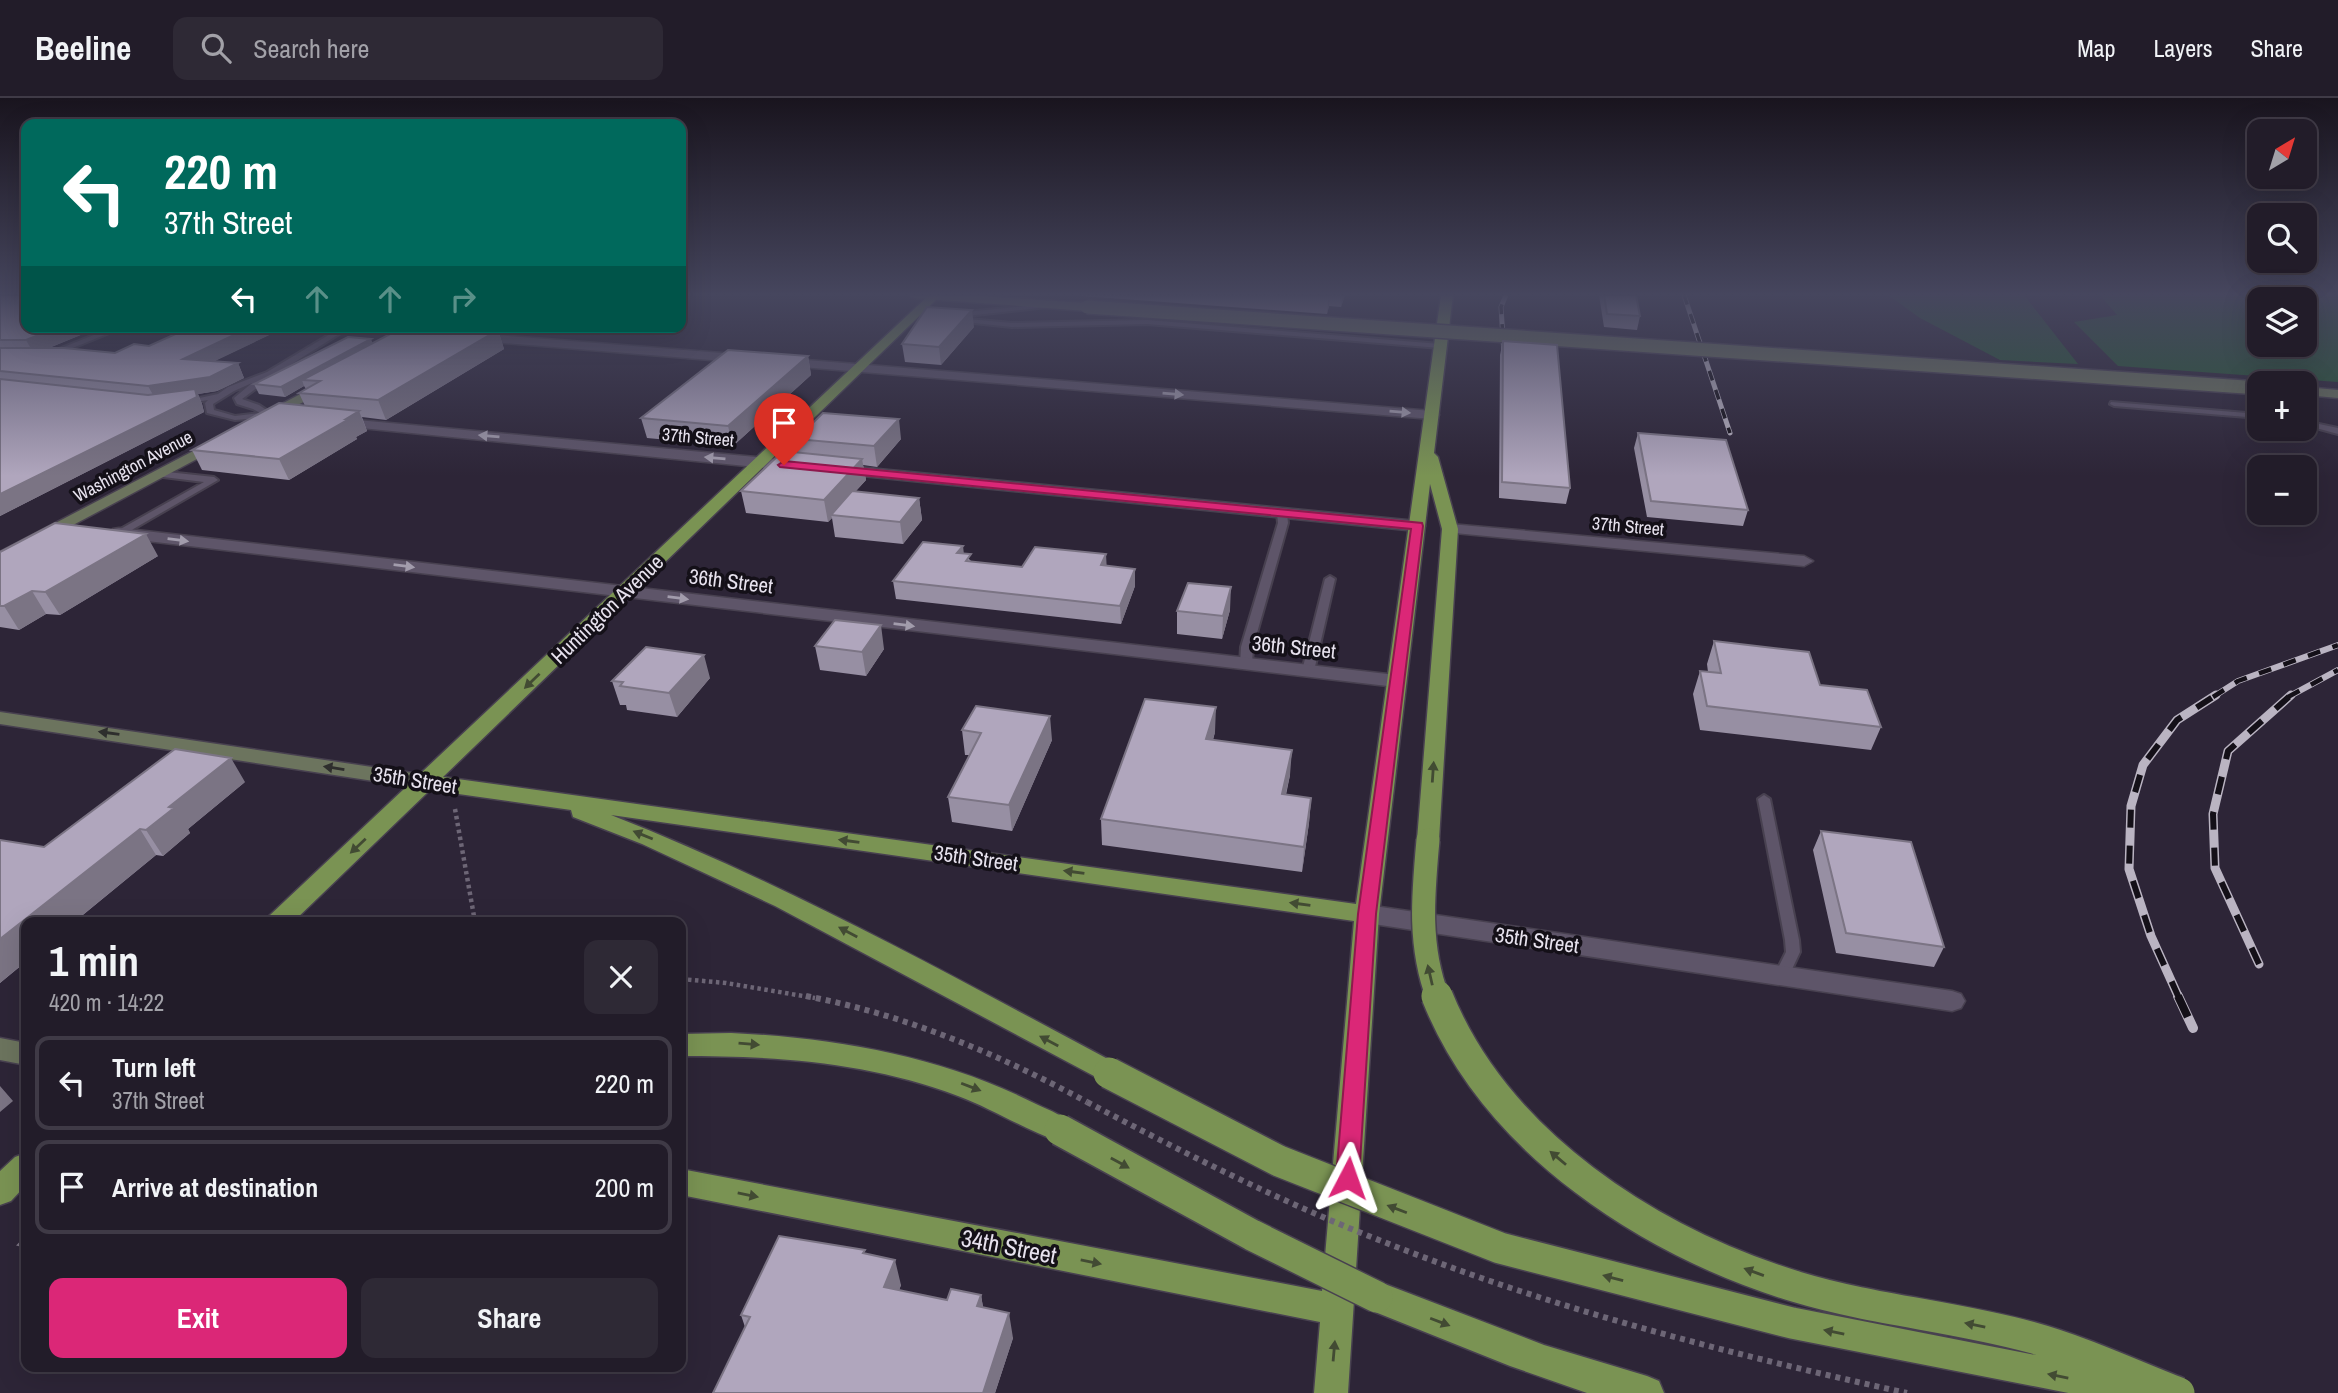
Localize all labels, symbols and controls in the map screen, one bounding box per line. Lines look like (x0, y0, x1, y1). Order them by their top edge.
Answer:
search box (173, 17, 663, 80)
text: Beeline (35, 26, 131, 70)
icon: search (197, 29, 235, 67)
text: Search here (253, 31, 369, 66)
text: Map (2077, 32, 2115, 64)
text: Layers (2153, 32, 2212, 64)
text: Share (2250, 32, 2303, 64)
north arrow (2247, 119, 2317, 189)
map controls (2247, 119, 2317, 525)
text: 220 m (164, 138, 278, 204)
icon: left (49, 147, 140, 238)
text: 37th Street (164, 201, 292, 244)
button: search (2247, 203, 2317, 273)
icon: left (225, 280, 263, 318)
icon: ahead (298, 280, 336, 318)
icon: ahead (371, 280, 409, 318)
icon: right (444, 280, 482, 318)
button: layers (2247, 287, 2317, 357)
button: + (2247, 371, 2317, 441)
one-way arrow (1162, 389, 1184, 400)
pin (754, 393, 814, 465)
icon: arrive (765, 404, 803, 442)
one-way arrow (1389, 407, 1411, 418)
street label: 37th Street (661, 421, 735, 453)
street label: Washington Avenue (69, 424, 197, 508)
one-way arrow (478, 431, 500, 442)
one-way arrow (704, 452, 726, 463)
button: − (2247, 455, 2317, 525)
street label: 37th Street (1591, 510, 1665, 542)
one-way arrow (167, 534, 189, 545)
street label: Huntington Avenue (544, 548, 670, 670)
one-way arrow (393, 560, 415, 571)
street label: 36th Street (687, 561, 775, 601)
one-way arrow (667, 592, 689, 603)
one-way arrow (893, 619, 915, 630)
street label: 36th Street (1251, 628, 1338, 666)
one-way arrow (524, 672, 541, 688)
one-way arrow (98, 727, 120, 738)
street label: 35th Street (371, 759, 459, 801)
one-way arrow (1428, 761, 1439, 783)
one-way arrow (323, 762, 345, 773)
one-way arrow (632, 830, 653, 841)
one-way arrow (838, 835, 860, 846)
one-way arrow (350, 837, 367, 854)
street label: 35th Street (932, 838, 1020, 878)
one-way arrow (1063, 867, 1085, 878)
one-way arrow (1289, 899, 1311, 910)
street label: 35th Street (1493, 920, 1581, 960)
one-way arrow (838, 927, 858, 939)
text: 1 min (49, 933, 139, 989)
button: close (584, 940, 658, 1014)
one-way arrow (1424, 964, 1435, 986)
text: 420 m · 14:22 (49, 987, 164, 1018)
one-way arrow (1038, 1035, 1058, 1047)
one-way arrow (738, 1038, 760, 1049)
text: Turn left (112, 1050, 196, 1085)
icon: left (53, 1064, 91, 1102)
text: 220 m (595, 1066, 654, 1101)
one-way arrow (961, 1082, 982, 1093)
text: 37th Street (112, 1085, 204, 1116)
position arrow (1311, 1141, 1385, 1215)
one-way arrow (1550, 1151, 1568, 1166)
one-way arrow (1110, 1157, 1129, 1169)
icon: arrive (53, 1168, 91, 1206)
text: Arrive at destination (112, 1170, 318, 1205)
text: 200 m (595, 1170, 654, 1205)
one-way arrow (737, 1190, 759, 1201)
one-way arrow (1387, 1203, 1408, 1214)
street label: 34th Street (959, 1221, 1060, 1271)
one-way arrow (1080, 1256, 1102, 1267)
one-way arrow (1744, 1266, 1765, 1277)
one-way arrow (1603, 1273, 1624, 1283)
button: Exit (49, 1278, 347, 1358)
button: Share (361, 1278, 658, 1358)
one-way arrow (1430, 1317, 1451, 1328)
one-way arrow (1964, 1319, 1986, 1330)
one-way arrow (1823, 1327, 1845, 1338)
one-way arrow (1329, 1340, 1340, 1362)
one-way arrow (2047, 1370, 2069, 1381)

